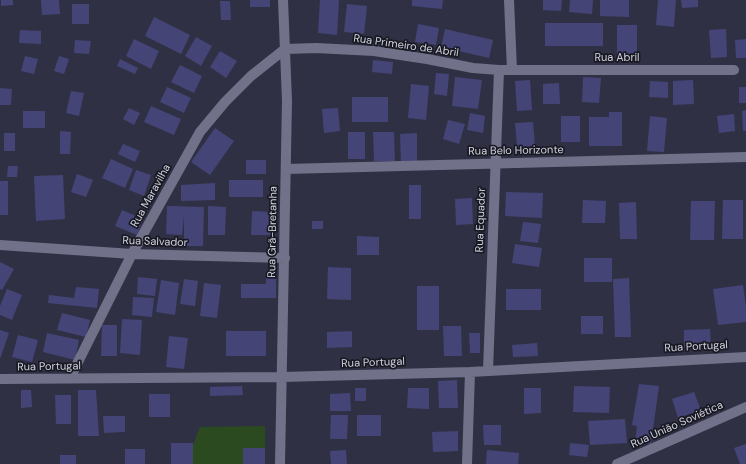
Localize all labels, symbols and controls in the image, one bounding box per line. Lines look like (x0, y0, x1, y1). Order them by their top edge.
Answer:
street label: Rua Primeiro de Abril (352, 32, 460, 60)
street label: Rua Abril (594, 51, 640, 65)
street label: Rua Belo Horizonte (468, 144, 564, 158)
street label: Rua Maravilha (128, 162, 174, 230)
street label: Rua Grã-Bretanha (266, 186, 280, 278)
street label: Rua Equador (473, 187, 489, 253)
street label: Rua Salvador (122, 234, 188, 250)
street label: Rua Portugal (664, 339, 728, 355)
street label: Rua Portugal (341, 355, 405, 371)
street label: Rua Portugal (17, 360, 81, 374)
street label: Rua União Soviética (629, 399, 725, 451)

